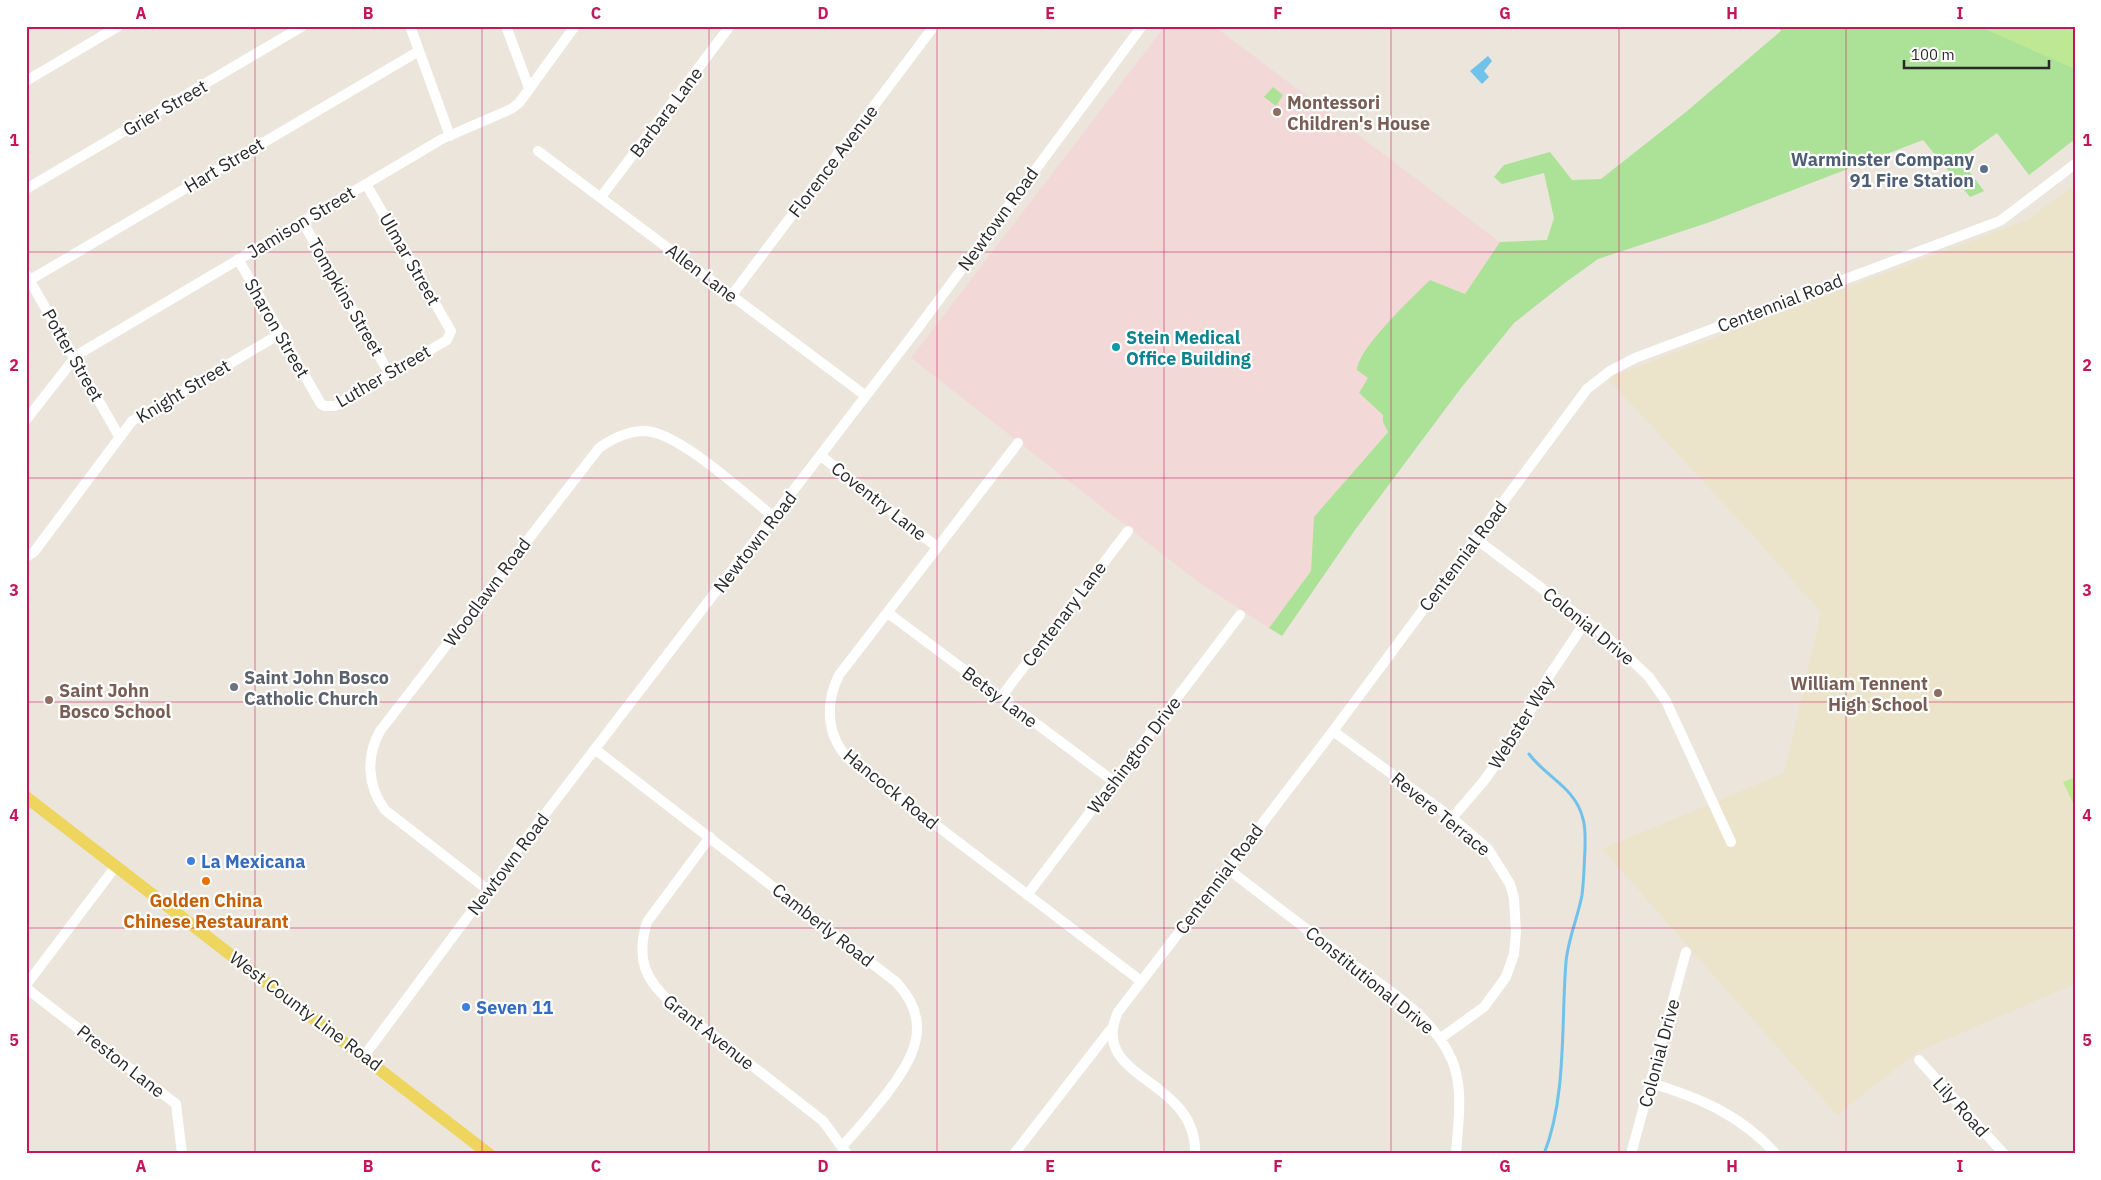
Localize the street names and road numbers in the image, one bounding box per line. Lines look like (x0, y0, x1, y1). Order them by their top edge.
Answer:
street label: Barbara Lane (625, 62, 707, 162)
street label: Grier Street (119, 75, 211, 141)
street label: Florence Avenue (783, 100, 883, 222)
street label: Hart Street (180, 132, 268, 198)
street label: Newtown Road (953, 163, 1043, 275)
street label: Jamison Street (243, 181, 359, 263)
street label: Ulmar Street (374, 209, 446, 309)
street label: Tompkins Street (303, 234, 389, 360)
street label: Allen Lane (661, 238, 743, 308)
street label: Centennial Road (1714, 269, 1846, 337)
street label: Sharon Street (239, 274, 315, 382)
street label: Potter Street (37, 305, 109, 405)
street label: Luther Street (331, 340, 435, 412)
street label: Knight Street (132, 354, 234, 428)
street label: Coventry Lane (827, 457, 931, 546)
street label: Newtown Road (708, 487, 802, 597)
street label: Centennial Road (1414, 496, 1512, 616)
street label: Woodlawn Road (439, 533, 535, 651)
street label: Centenary Lane (1017, 557, 1111, 671)
street label: Colonial Drive (1538, 582, 1640, 670)
street label: Betsy Lane (958, 661, 1042, 733)
street label: Webster Way (1483, 671, 1559, 773)
street label: Washington Drive (1082, 692, 1186, 818)
street label: Hancock Road (839, 744, 943, 834)
street label: Revere Terrace (1387, 767, 1495, 861)
street label: Newtown Road (462, 808, 554, 920)
street label: Centennial Road (1170, 819, 1268, 939)
street label: Camberly Road (768, 878, 878, 972)
street label: Constitutional Drive (1301, 921, 1439, 1039)
street label: West County Line Road (225, 946, 387, 1076)
street label: Grant Avenue (659, 989, 759, 1075)
street label: Colonial Drive (1633, 996, 1685, 1110)
street label: Preston Lane (72, 1020, 170, 1103)
street label: Lily Road (1928, 1072, 1994, 1142)

